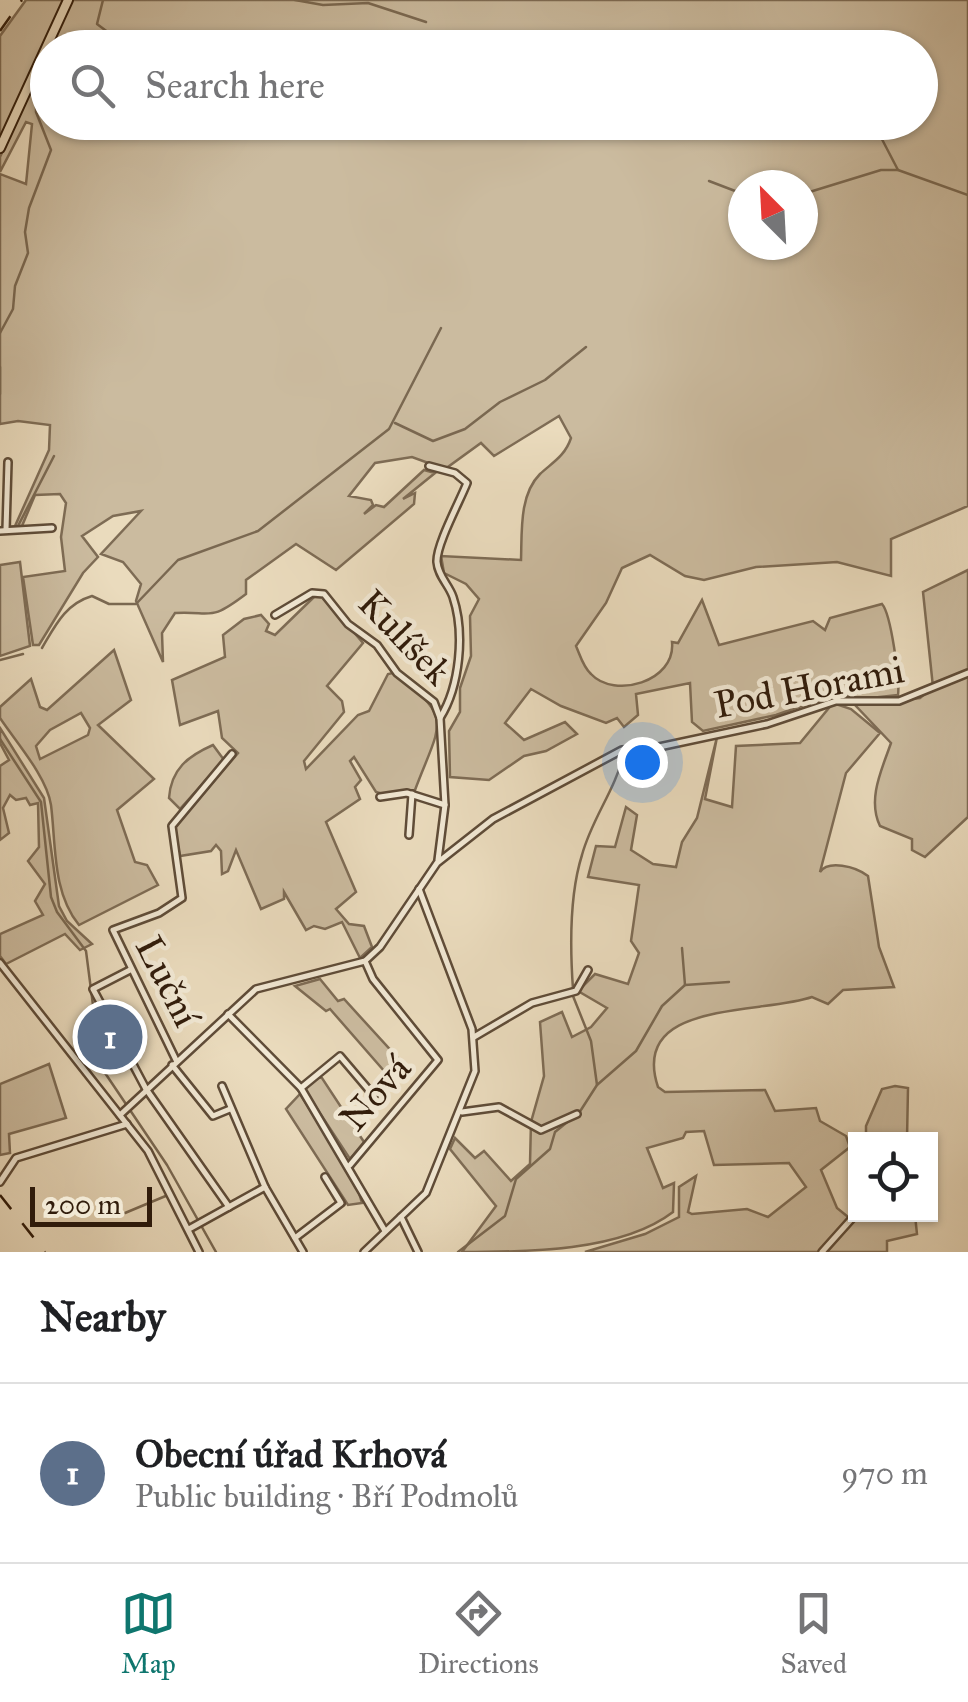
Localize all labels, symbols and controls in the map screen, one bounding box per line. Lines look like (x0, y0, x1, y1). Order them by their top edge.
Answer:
search box (30, 30, 938, 140)
icon: search (65, 58, 120, 113)
text: Search here (145, 62, 325, 108)
north arrow (728, 170, 818, 260)
street label: Kulíšek (349, 580, 462, 694)
street label: Pod Horami (710, 646, 908, 728)
your location (617, 737, 668, 788)
street label: Luční (126, 928, 211, 1035)
pin: 1 (78, 1000, 142, 1074)
street label: Nová (330, 1045, 421, 1140)
map controls (848, 1132, 938, 1222)
button: locate (848, 1132, 938, 1222)
scale bar (30, 1182, 152, 1226)
text: 200 m (45, 1187, 121, 1222)
text: Nearby (40, 1291, 165, 1343)
text: Obecní úřad Krhová (135, 1431, 446, 1477)
text: 1 (66, 1454, 79, 1493)
text: 970 m (841, 1454, 928, 1493)
text: Public building · Bří Podmolů (135, 1477, 518, 1516)
tab: Map (121, 1586, 176, 1681)
tab: Directions (418, 1586, 539, 1681)
tab: Saved (781, 1586, 847, 1681)

